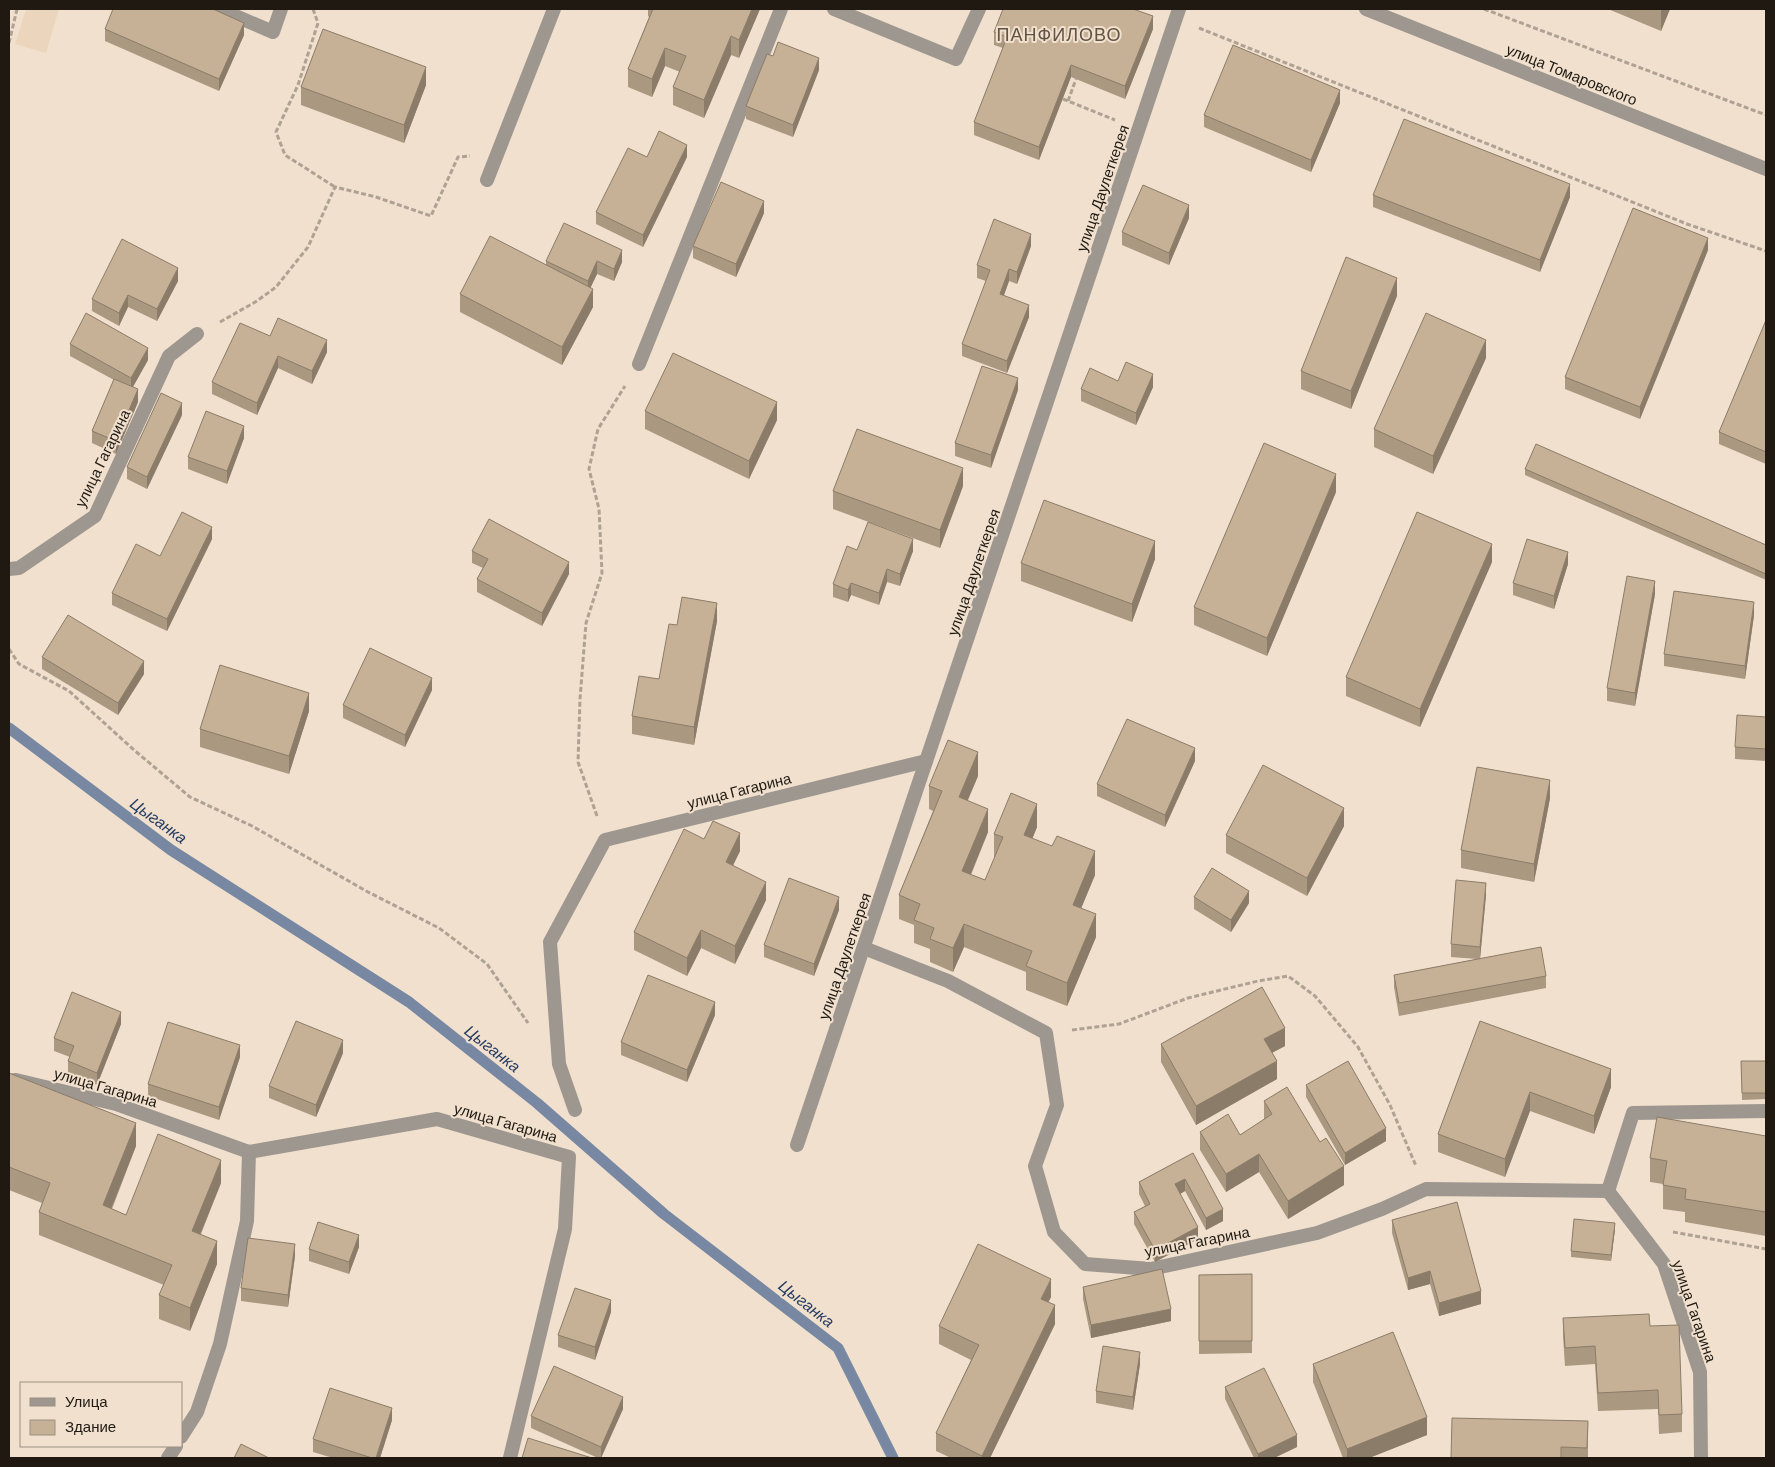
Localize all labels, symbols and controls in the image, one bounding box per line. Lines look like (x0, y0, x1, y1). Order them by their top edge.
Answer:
district label: ПАНФИЛОВО (997, 23, 1121, 45)
street label: улица Томаровского (1504, 39, 1640, 109)
street label: улица Даулеткерея (1072, 122, 1132, 254)
street label: улица Гагарина (71, 406, 134, 510)
street label: улица Даулеткерея (943, 506, 1003, 638)
street label: улица Гагарина (685, 768, 794, 812)
water label: Цыганка (127, 793, 191, 847)
street label: улица Даулеткерея (814, 890, 874, 1022)
water label: Цыганка (461, 1020, 525, 1076)
street label: улица Гагарина (52, 1064, 160, 1111)
street label: улица Гагарина (452, 1099, 560, 1146)
street label: улица Гагарина (1143, 1222, 1252, 1260)
street label: улица Гагарина (1669, 1258, 1721, 1365)
water label: Цыганка (775, 1275, 839, 1331)
legend (20, 1382, 182, 1447)
text: Улица (65, 1392, 108, 1410)
text: Здание (65, 1417, 116, 1435)

